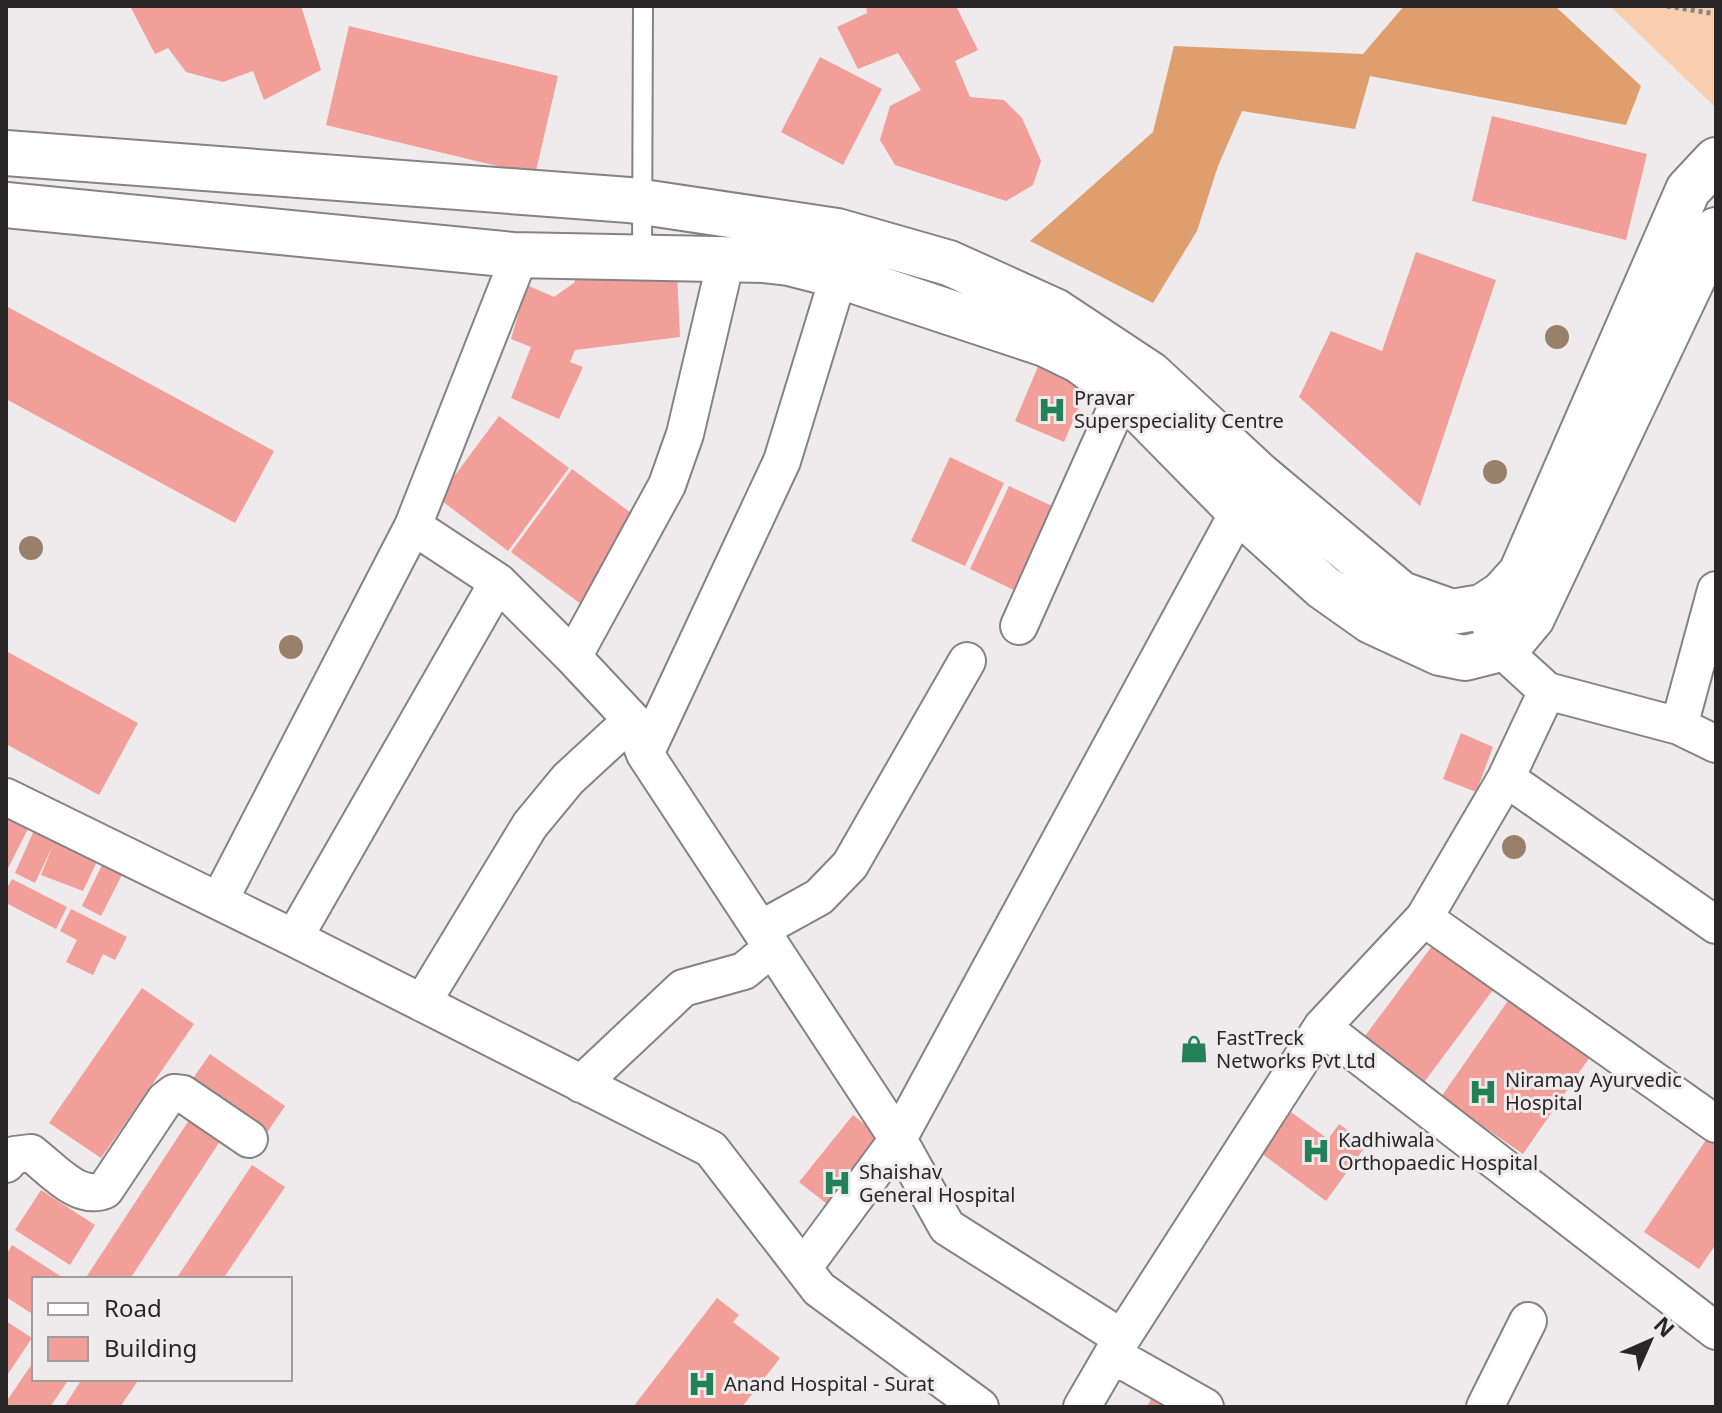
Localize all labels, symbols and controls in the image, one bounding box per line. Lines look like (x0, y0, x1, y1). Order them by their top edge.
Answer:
place label: Pravar Superspeciality Centre (1074, 384, 1284, 434)
hospital icon: Pravar Superspeciality Centre (1037, 395, 1067, 425)
place label: FastTreck Networks Pvt Ltd (1216, 1024, 1376, 1074)
shop icon: FastTreck Networks Pvt Ltd (1179, 1034, 1209, 1064)
place label: Niramay Ayurvedic Hospital (1505, 1066, 1682, 1116)
hospital icon: Niramay Ayurvedic Hospital (1468, 1077, 1498, 1107)
place label: Kadhiwala Orthopaedic Hospital (1338, 1126, 1538, 1176)
hospital icon: Kadhiwala Orthopaedic Hospital (1301, 1136, 1331, 1166)
place label: Shaishav General Hospital (859, 1158, 1015, 1208)
hospital icon: Shaishav General Hospital (822, 1168, 852, 1198)
legend (32, 1277, 292, 1381)
text: Road (104, 1291, 162, 1324)
north arrow (1610, 1301, 1690, 1381)
text: N (1648, 1309, 1682, 1343)
text: Building (104, 1331, 197, 1364)
hospital icon: Anand Hospital - Surat (687, 1369, 717, 1399)
place label: Anand Hospital - Surat (724, 1370, 934, 1397)

